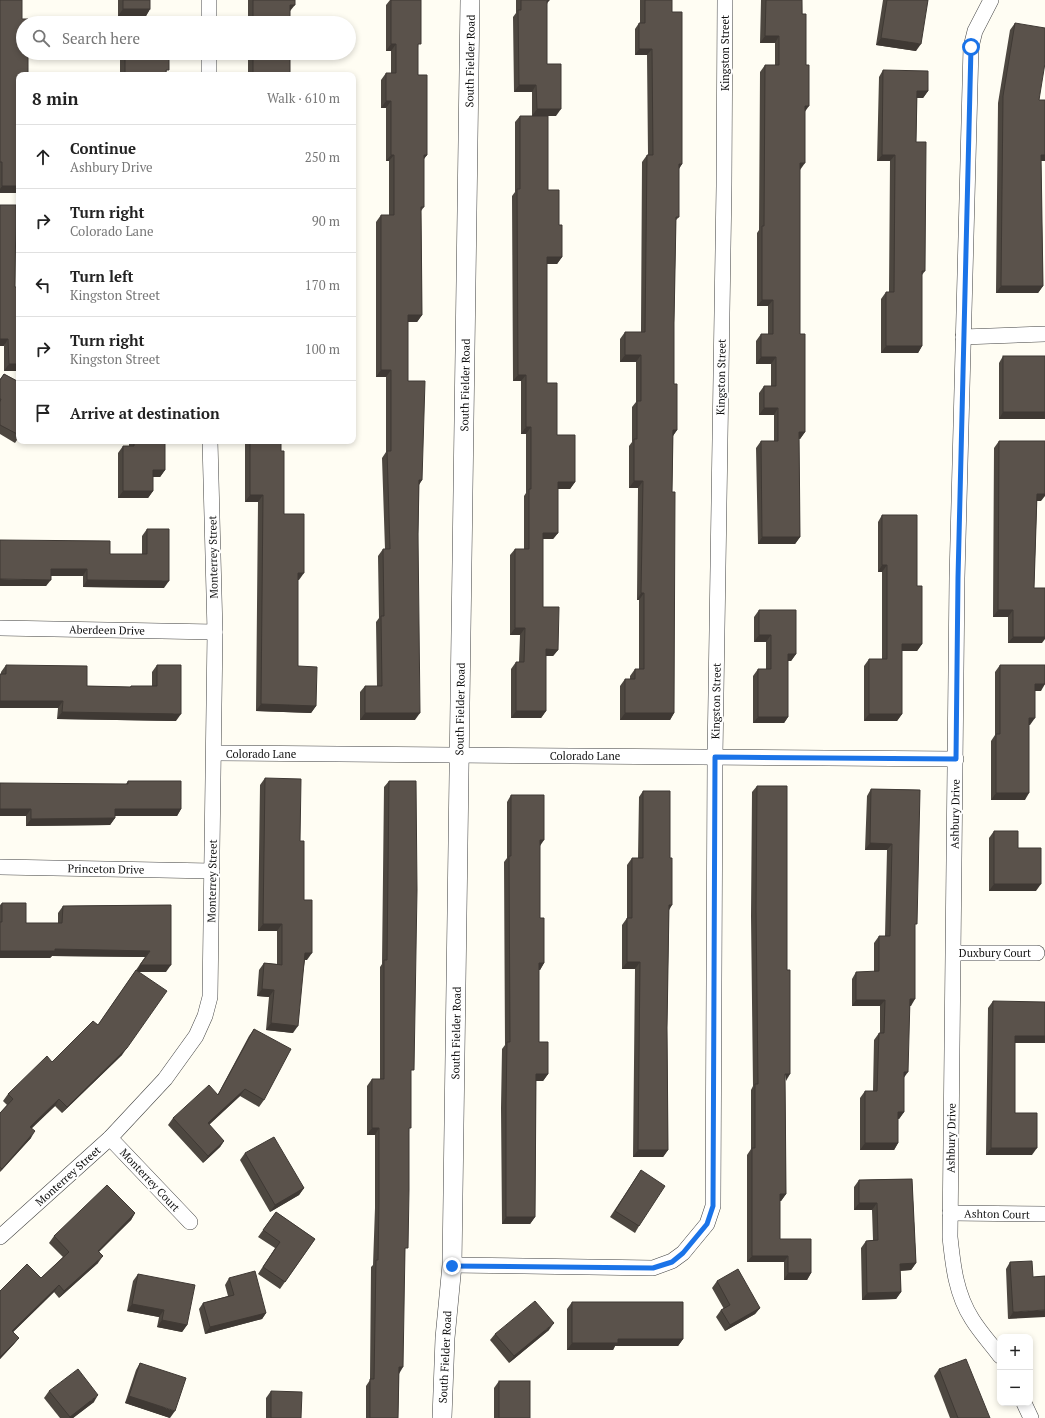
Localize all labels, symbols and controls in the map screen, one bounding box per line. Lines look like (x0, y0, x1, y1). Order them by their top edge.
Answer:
street label: South Fielder Road (462, 15, 478, 107)
street label: Kingston Street (718, 15, 732, 91)
search box (16, 16, 356, 60)
icon: search (30, 27, 52, 49)
text: Search here (62, 28, 140, 48)
route start (962, 38, 980, 56)
text: 8 min (32, 87, 79, 110)
text: Walk · 610 m (267, 89, 340, 107)
text: Continue (70, 138, 136, 158)
icon: ahead (32, 146, 54, 168)
text: 250 m (305, 148, 340, 166)
text: Ashbury Drive (70, 158, 153, 176)
text: Turn right (70, 202, 145, 222)
icon: right (32, 210, 54, 232)
text: 90 m (312, 212, 340, 230)
text: Colorado Lane (70, 222, 153, 240)
text: Turn left (70, 266, 134, 286)
icon: left (32, 274, 54, 296)
text: 170 m (305, 276, 340, 294)
text: Kingston Street (70, 286, 160, 304)
text: Turn right (70, 330, 145, 350)
icon: right (32, 338, 54, 360)
street label: South Fielder Road (457, 339, 473, 431)
street label: Kingston Street (713, 339, 729, 415)
text: 100 m (305, 340, 340, 358)
text: Kingston Street (70, 350, 160, 368)
icon: arrive (32, 402, 54, 424)
text: Arrive at destination (70, 403, 220, 423)
street label: Monterrey Street (205, 515, 221, 599)
street label: Aberdeen Drive (69, 622, 146, 638)
street label: South Fielder Road (452, 663, 468, 755)
street label: Kingston Street (708, 663, 724, 739)
street label: Colorado Lane (226, 747, 297, 761)
street label: Colorado Lane (550, 749, 621, 763)
street label: Ashbury Drive (947, 778, 963, 849)
street label: Monterrey Street (204, 839, 220, 923)
street label: Princeton Drive (68, 861, 145, 877)
street label: Duxbury Court (959, 946, 1031, 960)
street label: South Fielder Road (448, 987, 464, 1079)
street label: Ashbury Drive (943, 1102, 959, 1173)
street label: Monterrey Street (32, 1143, 104, 1209)
street label: Monterrey Court (117, 1145, 183, 1215)
street label: Ashton Court (964, 1206, 1030, 1222)
route end (443, 1257, 461, 1275)
street label: South Fielder Road (436, 1310, 454, 1404)
map controls (997, 1334, 1033, 1406)
button: + (997, 1334, 1033, 1370)
button: − (997, 1370, 1033, 1406)

